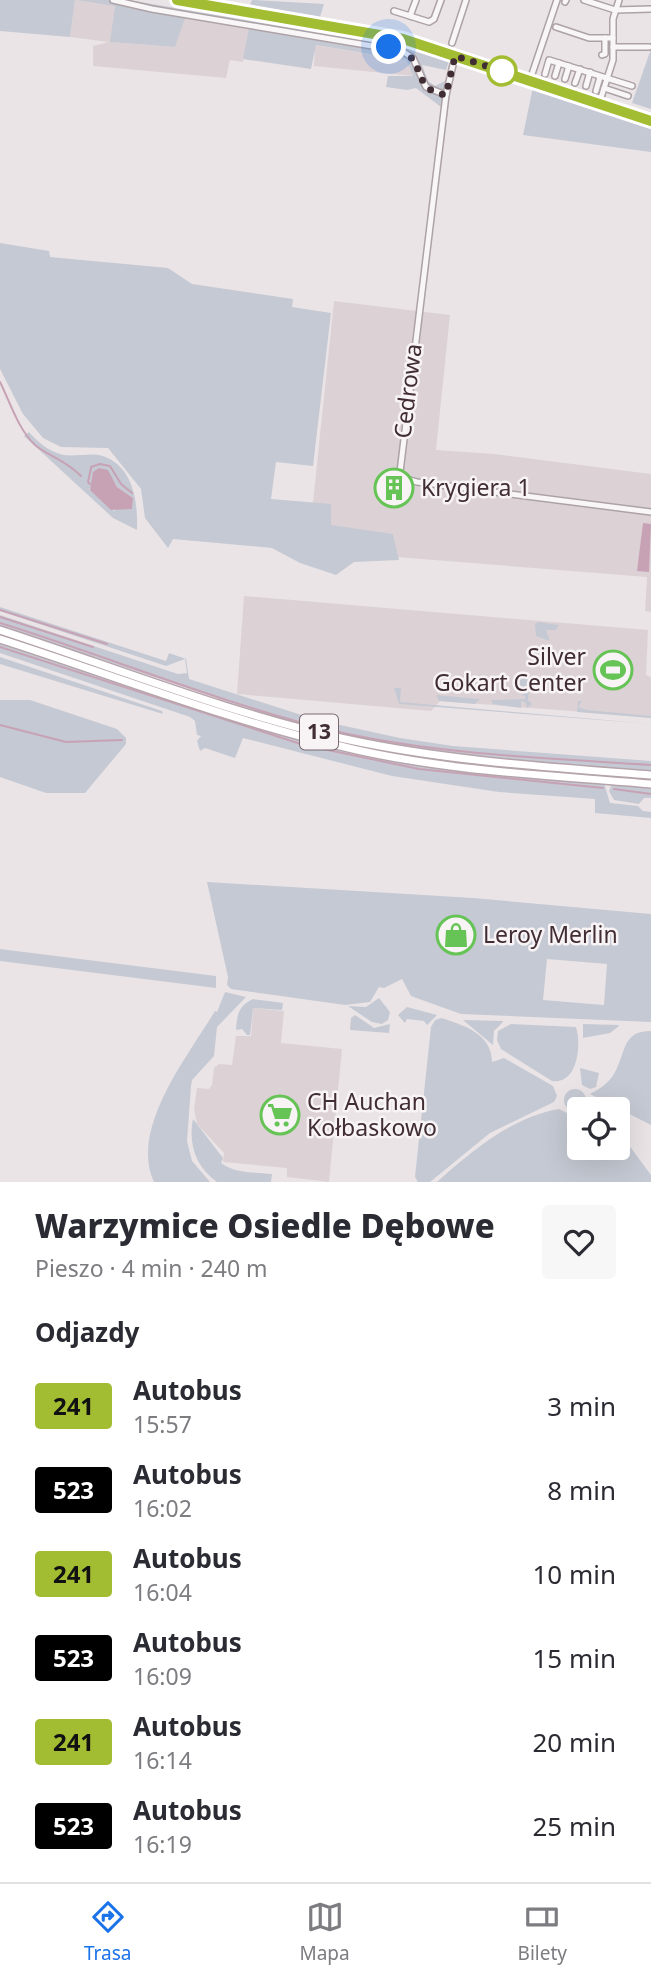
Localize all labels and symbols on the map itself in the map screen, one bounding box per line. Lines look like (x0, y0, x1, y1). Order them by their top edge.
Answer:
your location (371, 29, 406, 64)
unlabelled marker (487, 56, 517, 86)
street label: Cedrowa (385, 342, 429, 440)
building icon: Krygiera 1 (373, 467, 415, 509)
place label: Krygiera 1 (421, 471, 531, 503)
place label: Silver Gokart Center (434, 640, 586, 698)
sports icon: Silver Gokart Center (592, 649, 634, 691)
road number: 13 (300, 714, 338, 750)
shop icon: Leroy Merlin (435, 914, 477, 956)
place label: Leroy Merlin (483, 918, 618, 950)
place label: CH Auchan Kołbaskowo (307, 1085, 437, 1143)
supermarket icon: CH Auchan Kołbaskowo (259, 1094, 301, 1136)

